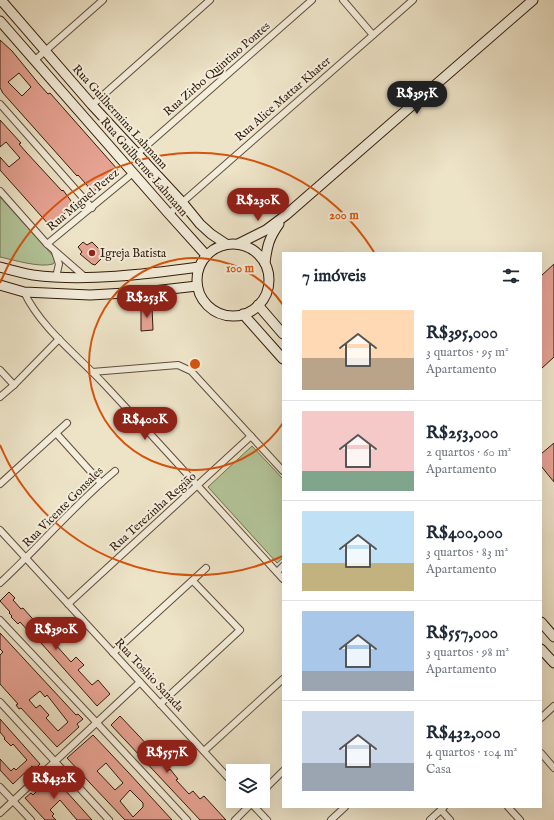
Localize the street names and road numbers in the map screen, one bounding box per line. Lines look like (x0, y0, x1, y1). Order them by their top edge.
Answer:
street label: Rua Zirbo Quintino Pontes (161, 19, 273, 119)
street label: Rua Alice Mattar Khater (232, 53, 334, 145)
street label: Rua Guilhermina Lahmann (69, 62, 171, 173)
street label: Rua Guilherme Lahmann (97, 114, 191, 220)
street label: Rua Miguel Perez (44, 165, 122, 235)
street label: Rua Vicente Gonsales (19, 463, 107, 551)
street label: Rua Terezinha Região (107, 469, 200, 555)
street label: Rua Toshio Sanada (111, 635, 187, 715)

